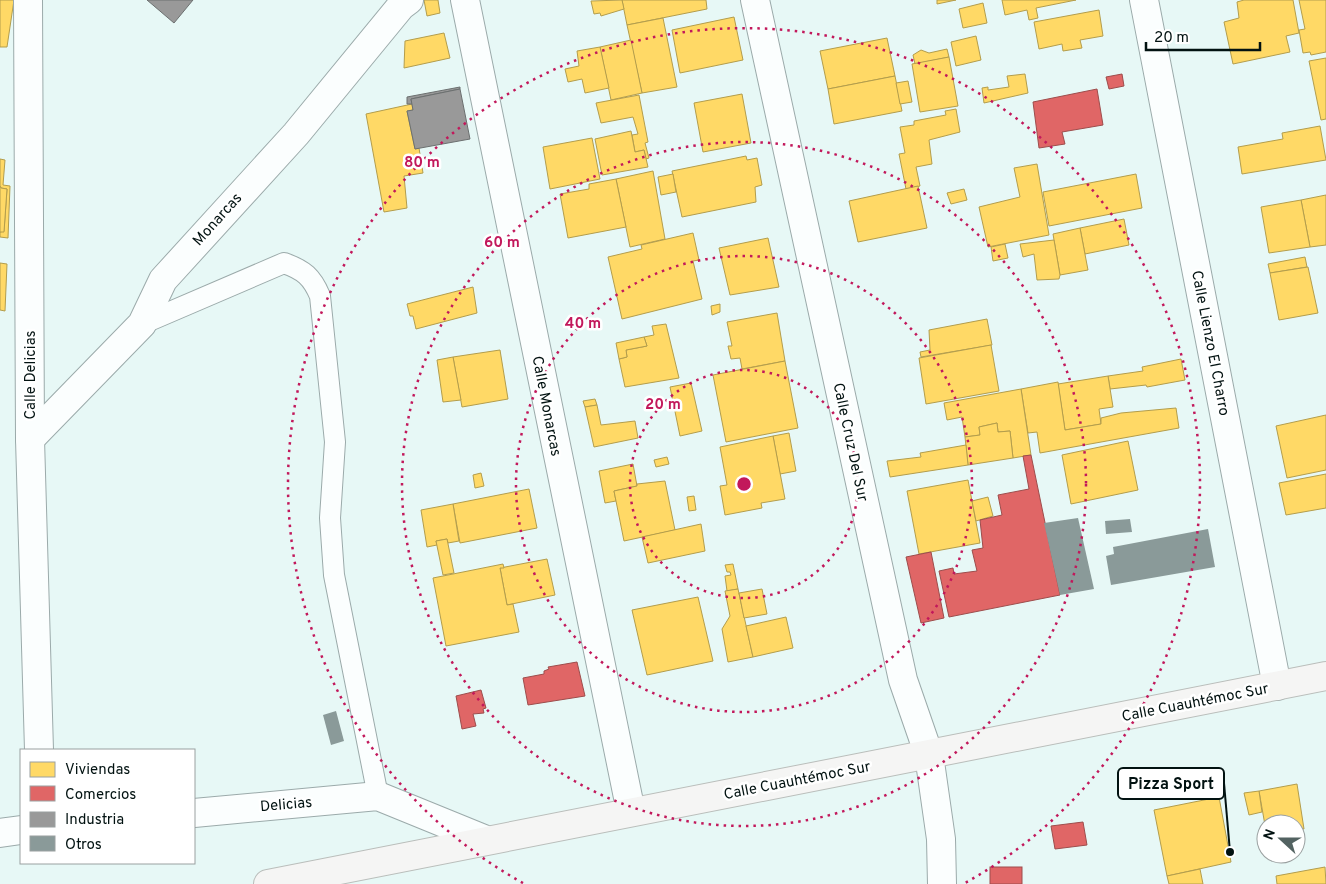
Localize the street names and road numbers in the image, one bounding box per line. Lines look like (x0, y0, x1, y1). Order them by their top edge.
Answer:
street label: Monarcas (189, 190, 247, 250)
street label: Calle Lienzo El Charro (1186, 269, 1233, 418)
street label: Calle Delicias (22, 330, 41, 420)
street label: Calle Monarcas (526, 355, 565, 458)
street label: Calle Cruz Del Sur (828, 381, 871, 504)
street label: Calle Cuauhtémoc Sur (1120, 680, 1271, 727)
street label: Calle Cuauhtémoc Sur (722, 758, 873, 805)
street label: Delicias (259, 794, 313, 817)

